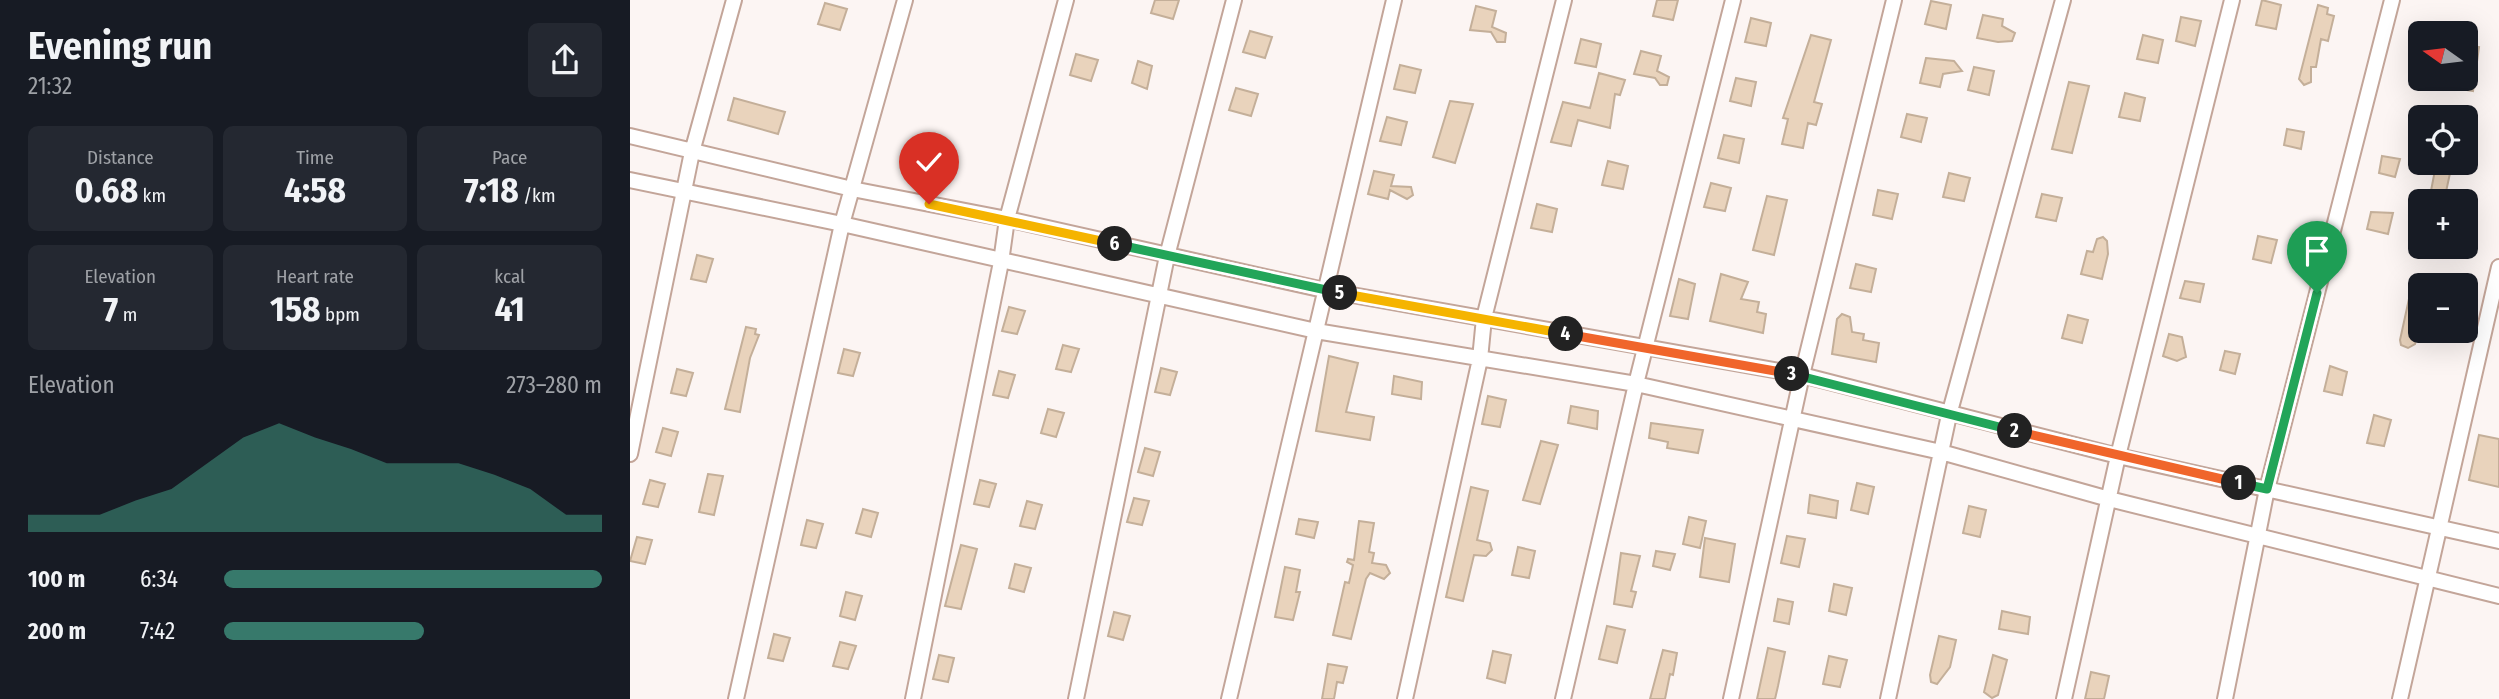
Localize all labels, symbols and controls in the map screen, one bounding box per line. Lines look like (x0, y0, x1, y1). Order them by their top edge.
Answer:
north arrow (2408, 21, 2478, 91)
map controls (2408, 21, 2478, 343)
text: Evening run (28, 23, 212, 69)
button: share (528, 23, 602, 97)
text: 21:32 (28, 72, 72, 100)
button: locate (2408, 105, 2478, 175)
pin (899, 132, 959, 204)
icon: check (910, 143, 948, 181)
text: Distance (87, 146, 154, 169)
text: Time (296, 146, 334, 169)
text: Pace (492, 146, 527, 169)
text: 0.68 (75, 169, 138, 211)
text: 4:58 (284, 169, 346, 211)
text: 7:18 (464, 169, 519, 211)
text: km (138, 184, 166, 207)
text: /km (519, 184, 556, 207)
button: + (2408, 189, 2478, 259)
pin (2287, 221, 2347, 293)
pin: 6 (1098, 226, 1133, 262)
text: 6 (1110, 232, 1119, 255)
icon: arrive (2298, 232, 2336, 270)
text: Elevation (85, 265, 156, 288)
text: Heart rate (276, 265, 354, 288)
text: kcal (494, 265, 525, 288)
button: − (2408, 273, 2478, 343)
pin: 5 (1322, 276, 1358, 310)
text: 5 (1335, 281, 1344, 304)
text: 7 (103, 288, 118, 330)
text: 158 (270, 288, 321, 330)
text: 41 (494, 288, 525, 330)
text: m (118, 303, 137, 326)
text: bpm (321, 303, 360, 326)
pin: 4 (1548, 316, 1584, 352)
text: 4 (1561, 322, 1570, 345)
pin: 3 (1774, 356, 1810, 392)
text: 3 (1787, 362, 1796, 385)
text: Elevation (28, 371, 115, 399)
text: 273–280 m (506, 371, 602, 399)
pin: 2 (1998, 414, 2032, 448)
text: 2 (2010, 419, 2019, 442)
pin: 1 (2222, 466, 2256, 500)
text: 1 (2234, 471, 2243, 494)
text: 100 m (28, 565, 85, 593)
text: 6:34 (140, 565, 178, 593)
text: 200 m (28, 617, 86, 645)
text: 7:42 (140, 617, 175, 645)

